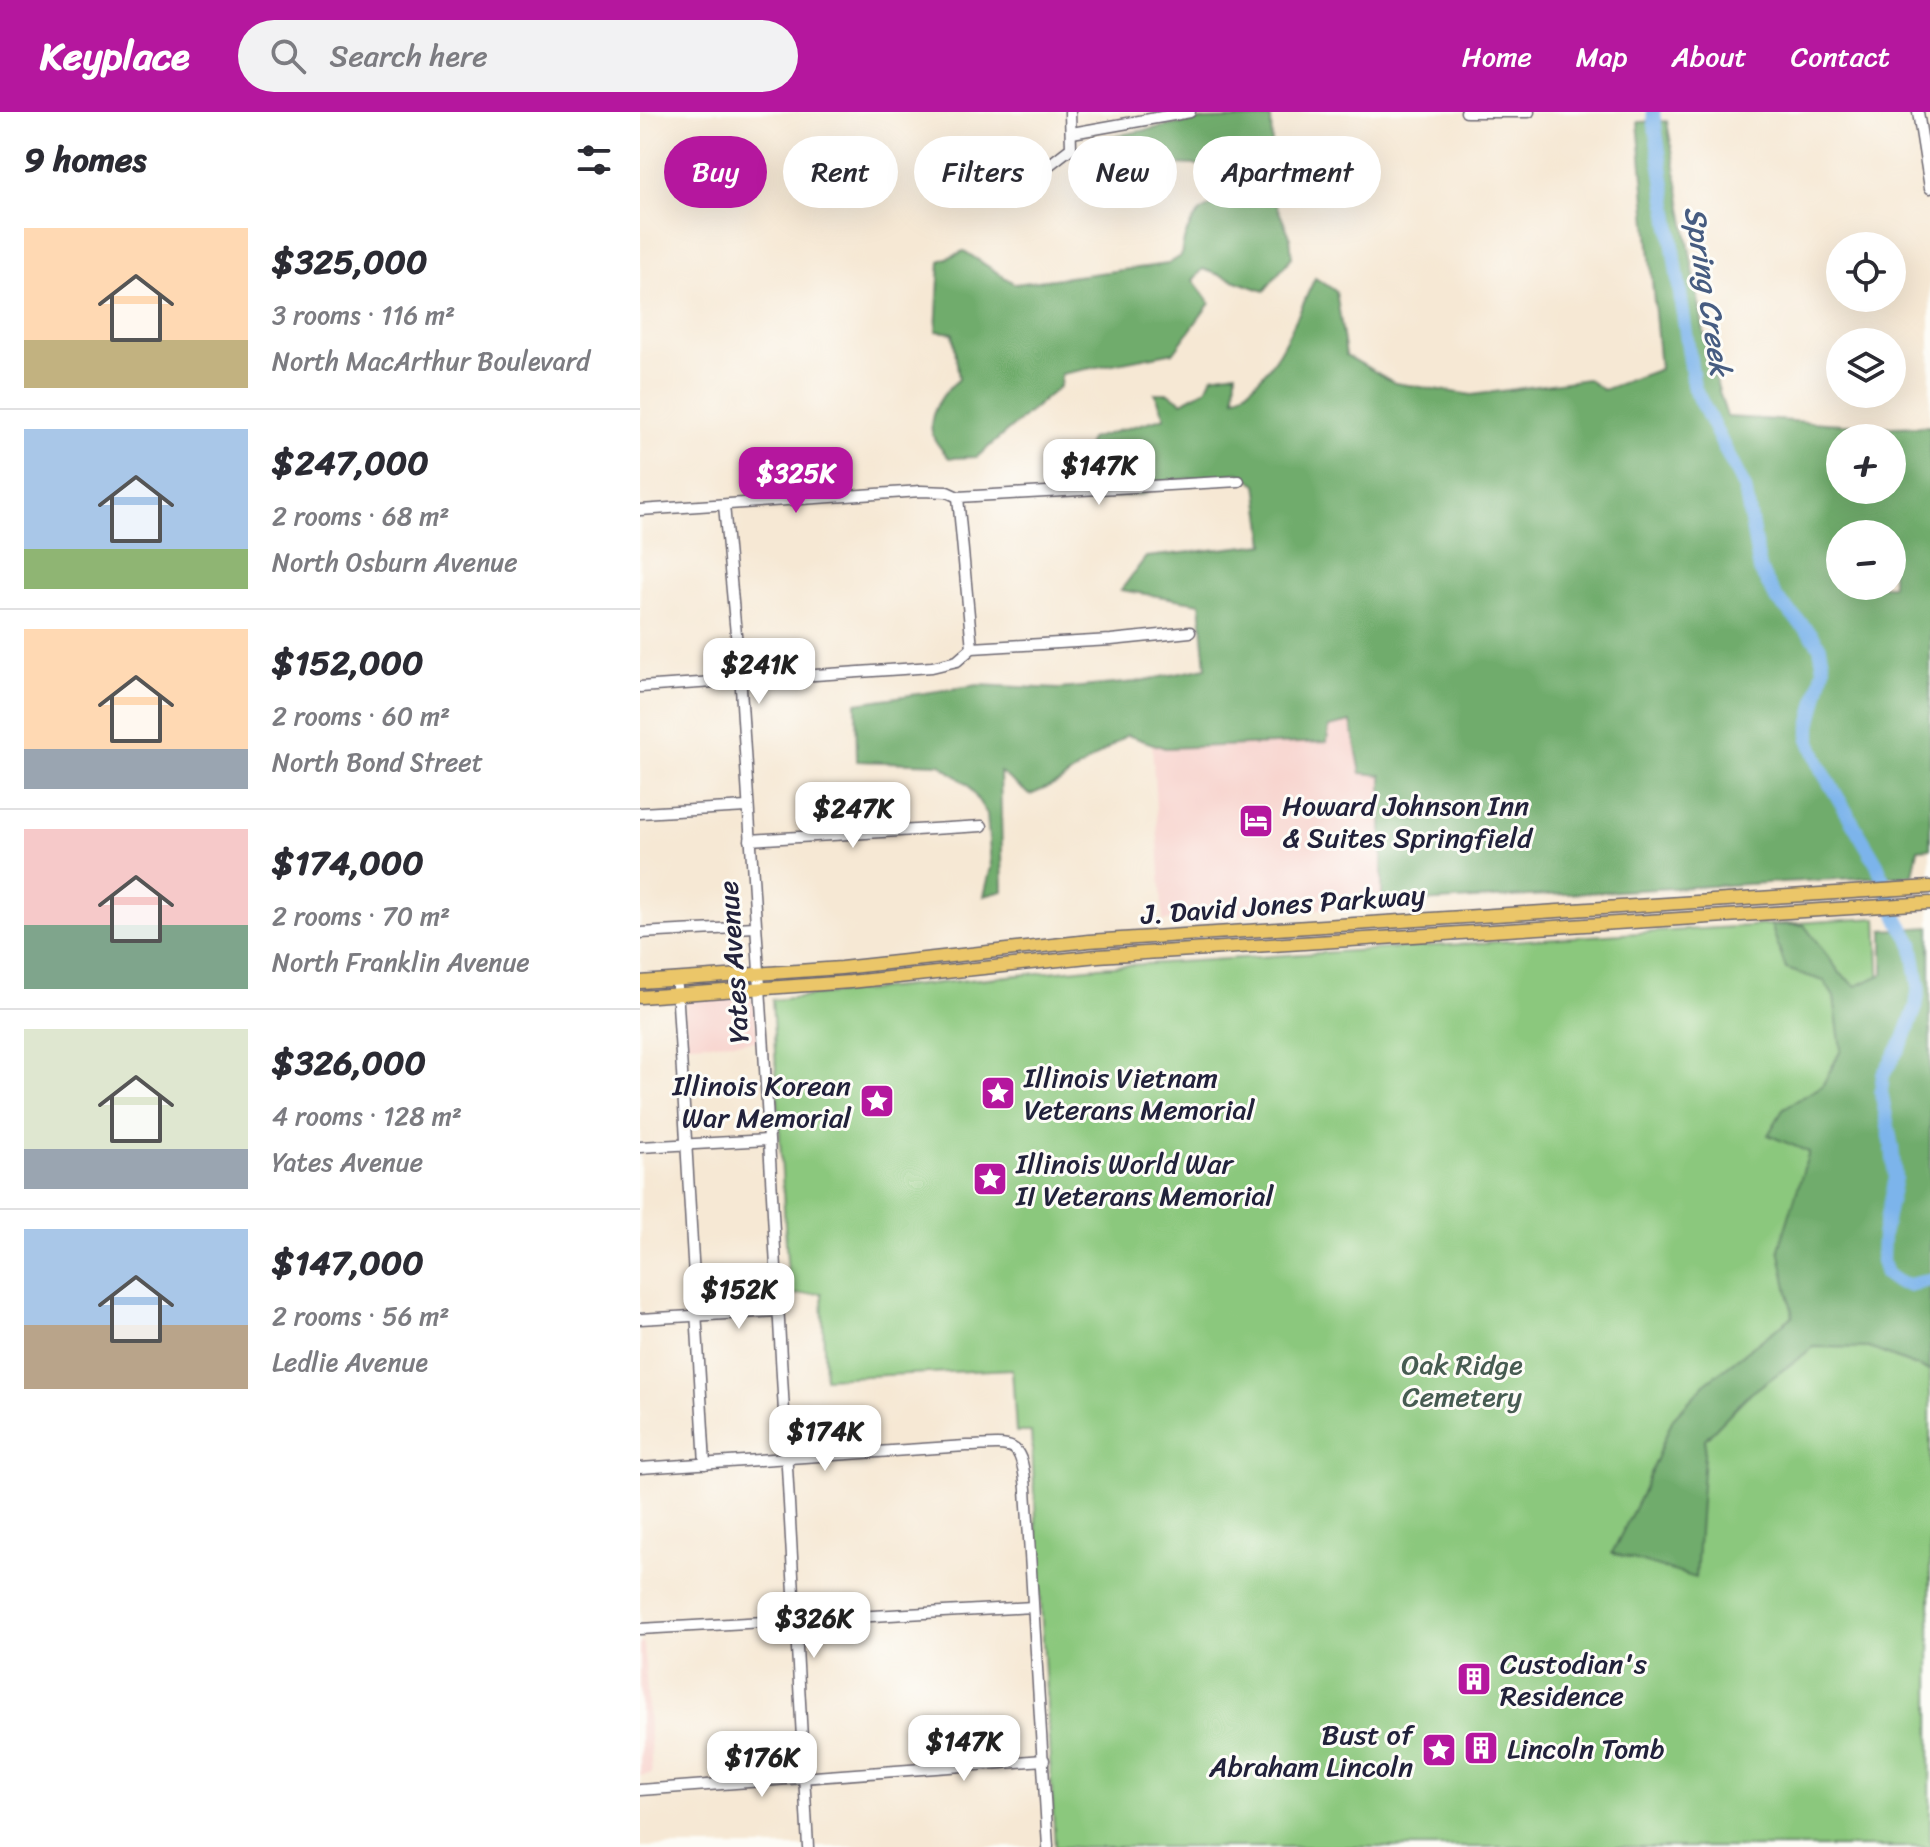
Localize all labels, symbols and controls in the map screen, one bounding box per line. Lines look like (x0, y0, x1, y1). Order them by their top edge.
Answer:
search box (238, 20, 798, 92)
text: Keyplace (40, 23, 190, 90)
text: Search here (330, 29, 488, 83)
text: Home (1462, 32, 1532, 81)
text: Map (1576, 32, 1627, 81)
text: About (1671, 32, 1747, 81)
text: Contact (1791, 32, 1890, 81)
icon: search (266, 34, 310, 78)
text: 9 homes (24, 130, 146, 190)
chip: Buy (664, 136, 767, 208)
chip: Rent (783, 136, 898, 208)
chip: Filters (914, 136, 1052, 208)
chip: New (1068, 136, 1177, 208)
chip: Apartment (1193, 136, 1381, 208)
icon: filters (572, 138, 616, 182)
water label: Spring Creek (1668, 202, 1748, 382)
text: $325,000 (272, 232, 428, 292)
map controls (1826, 232, 1906, 600)
button: locate (1826, 232, 1906, 312)
icon: home (88, 260, 184, 356)
text: 3 rooms · 116 m² (272, 292, 455, 338)
button: layers (1826, 328, 1906, 408)
text: North MacArthur Boulevard (272, 338, 590, 384)
button: + (1826, 424, 1906, 504)
text: $247,000 (272, 433, 429, 493)
pin: $147K (1043, 439, 1155, 507)
text: $147K (1061, 442, 1137, 488)
pin: $325K (740, 447, 852, 515)
text: $325K (757, 450, 835, 496)
icon: home (88, 461, 184, 557)
text: 2 rooms · 68 m² (272, 493, 449, 539)
button: − (1826, 520, 1906, 600)
text: North Osburn Avenue (272, 539, 518, 585)
text: $152,000 (272, 633, 423, 693)
pin: $241K (703, 638, 815, 706)
text: $241K (721, 641, 797, 687)
icon: home (88, 661, 184, 757)
text: 2 rooms · 60 m² (272, 693, 450, 739)
text: North Bond Street (272, 739, 483, 785)
place label: Howard Johnson Inn & Suites Springfield (1282, 781, 1534, 862)
pin: $247K (797, 782, 909, 850)
text: $247K (813, 785, 893, 831)
hotel icon: Howard Johnson Inn & Suites Springfield (1237, 802, 1275, 840)
text: $174,000 (272, 833, 424, 893)
icon: home (88, 861, 184, 957)
street label: J. David Jones Parkway (1138, 870, 1427, 939)
street label: Yates Avenue (703, 879, 764, 1045)
text: 2 rooms · 70 m² (272, 893, 450, 939)
text: North Franklin Avenue (272, 939, 530, 985)
text: $326,000 (272, 1033, 426, 1093)
place label: Illinois Vietnam Veterans Memorial (1023, 1053, 1256, 1134)
icon: home (88, 1061, 184, 1157)
place label: Illinois Korean War Memorial (672, 1061, 852, 1142)
place icon: Illinois Vietnam Veterans Memorial (979, 1074, 1017, 1112)
place icon: Illinois Korean War Memorial (858, 1082, 896, 1120)
text: 4 rooms · 128 m² (272, 1093, 462, 1139)
text: Yates Avenue (272, 1139, 423, 1185)
place label: Illinois World War II Veterans Memorial (1015, 1139, 1275, 1220)
place icon: Illinois World War II Veterans Memorial (971, 1160, 1009, 1198)
text: $147,000 (272, 1233, 424, 1293)
icon: home (88, 1261, 184, 1357)
pin: $152K (683, 1263, 795, 1331)
text: $152K (701, 1266, 777, 1312)
text: 2 rooms · 56 m² (272, 1293, 450, 1339)
text: Ledlie Avenue (272, 1339, 428, 1385)
park label: Oak Ridge Cemetery (1401, 1340, 1523, 1421)
pin: $174K (769, 1405, 881, 1473)
text: $174K (787, 1408, 863, 1454)
pin: $326K (758, 1592, 870, 1660)
text: $326K (775, 1595, 853, 1641)
place label: Custodian's Residence (1500, 1639, 1647, 1720)
building icon: Custodian's Residence (1455, 1660, 1493, 1698)
place label: Bust of Abraham Lincoln (1208, 1710, 1416, 1791)
pin: $147K (908, 1715, 1020, 1783)
text: $147K (926, 1718, 1002, 1764)
place label: Lincoln Tomb (1507, 1724, 1665, 1773)
building icon: Lincoln Tomb (1462, 1729, 1500, 1767)
pin: $176K (706, 1731, 818, 1799)
place icon: Bust of Abraham Lincoln (1420, 1731, 1458, 1769)
text: $176K (725, 1734, 799, 1780)

